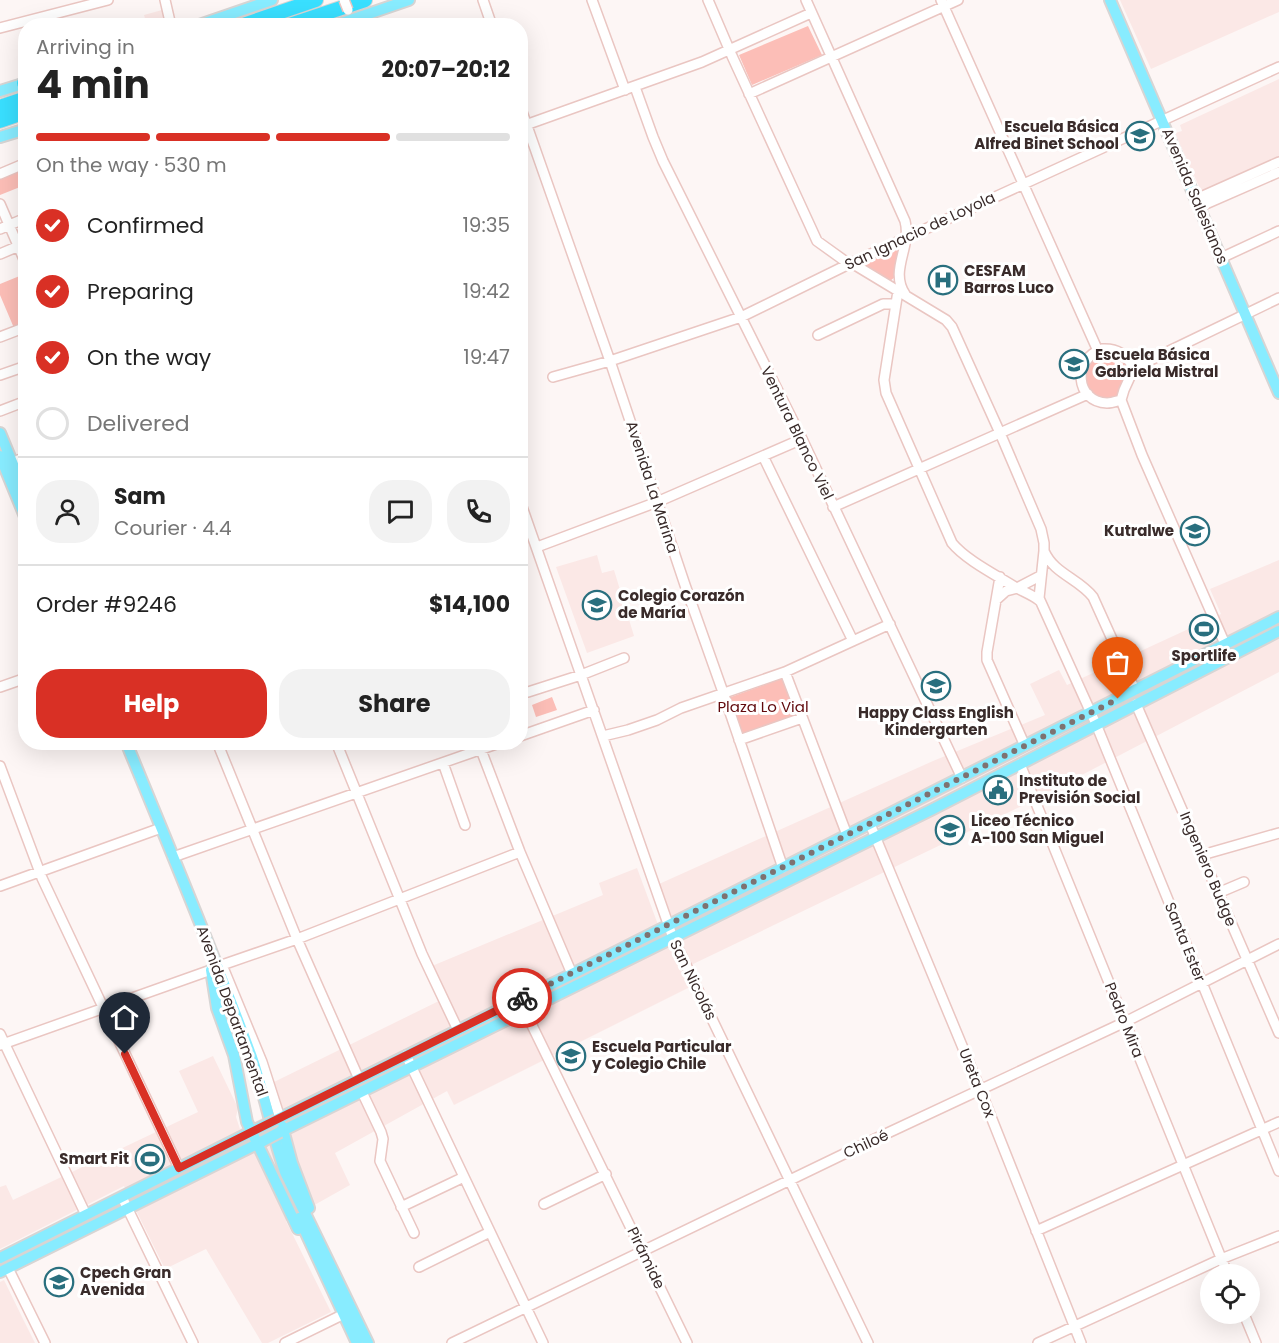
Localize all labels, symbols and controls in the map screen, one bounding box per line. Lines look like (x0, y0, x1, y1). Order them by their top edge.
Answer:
text: Arriving in (36, 33, 135, 61)
text: 20:07–20:12 (381, 54, 510, 85)
text: 4 min (36, 57, 150, 112)
place label: Escuela Básica Alfred Binet School (974, 116, 1119, 154)
school or university icon: Escuela Básica Alfred Binet School (1124, 120, 1156, 152)
street label: Avenida Salesianos (1157, 124, 1234, 267)
text: On the way · 530 m (36, 151, 227, 179)
street label: San Ignacio de Loyola (841, 186, 999, 275)
icon: check (36, 209, 69, 242)
text: Confirmed (87, 210, 204, 241)
text: 19:35 (462, 211, 510, 239)
place label: CESFAM Barros Luco (964, 260, 1054, 298)
hospital icon: CESFAM Barros Luco (927, 264, 959, 296)
icon: check (36, 275, 69, 308)
text: Preparing (87, 276, 194, 307)
text: 19:42 (463, 277, 510, 305)
icon: check (36, 341, 69, 374)
text: On the way (87, 342, 211, 373)
text: 19:47 (463, 343, 510, 371)
place label: Escuela Básica Gabriela Mistral (1095, 344, 1218, 382)
school or university icon: Escuela Básica Gabriela Mistral (1058, 348, 1090, 380)
street label: Ventura Blanco Viel (756, 363, 839, 503)
text: Delivered (87, 408, 190, 439)
street label: Avenida La Marina (621, 418, 684, 556)
button: person (36, 480, 99, 543)
button: chat (369, 480, 432, 543)
button: phone (447, 480, 510, 543)
text: Sam (114, 481, 166, 512)
text: Courier · 4.4 (114, 514, 232, 542)
school or university icon: Kutralwe (1179, 515, 1211, 547)
place label: Kutralwe (1104, 520, 1174, 541)
place label: Colegio Corazón de María (618, 585, 745, 623)
text: Order #9246 (36, 589, 177, 620)
text: $14,100 (429, 589, 510, 620)
school or university icon: Colegio Corazón de María (581, 589, 613, 621)
sports icon: Sportlife (1188, 613, 1220, 645)
pin (1092, 637, 1143, 699)
place label: Sportlife (1172, 645, 1236, 666)
icon: bag (1101, 646, 1134, 679)
button: Help (36, 669, 267, 738)
button: Share (279, 669, 510, 738)
school or university icon: Happy Class English Kindergarten (920, 670, 952, 702)
park label: Plaza Lo Vial (717, 696, 809, 717)
place label: Happy Class English Kindergarten (858, 702, 1014, 740)
place label: Instituto de Previsión Social (1019, 770, 1140, 808)
public building icon: Instituto de Previsión Social (982, 774, 1014, 806)
street label: Ingeniero Budge (1175, 808, 1242, 929)
place label: Liceo Técnico A-100 San Miguel (971, 810, 1104, 848)
school or university icon: Liceo Técnico A-100 San Miguel (934, 814, 966, 846)
street label: Santa Ester (1160, 899, 1211, 985)
street label: Avenida Departamental (192, 922, 273, 1099)
street label: San Nicolás (665, 936, 722, 1024)
courier (492, 968, 552, 1028)
street label: Pedro Mira (1100, 979, 1149, 1061)
icon: bike (506, 982, 539, 1015)
pin (99, 992, 150, 1054)
icon: home (108, 1001, 141, 1034)
place label: Escuela Particular y Colegio Chile (591, 1036, 732, 1074)
school or university icon: Escuela Particular y Colegio Chile (555, 1040, 587, 1072)
street label: Ureta Cox (954, 1045, 1001, 1121)
street label: Chiloé (840, 1124, 892, 1163)
sports icon: Smart Fit (134, 1143, 166, 1175)
place label: Smart Fit (59, 1148, 129, 1169)
street label: Pirámide (622, 1223, 671, 1292)
place label: Cpech Gran Avenida (80, 1262, 171, 1300)
map controls (1200, 1264, 1260, 1324)
button: locate (1200, 1264, 1260, 1324)
school or university icon: Cpech Gran Avenida (43, 1266, 75, 1298)

